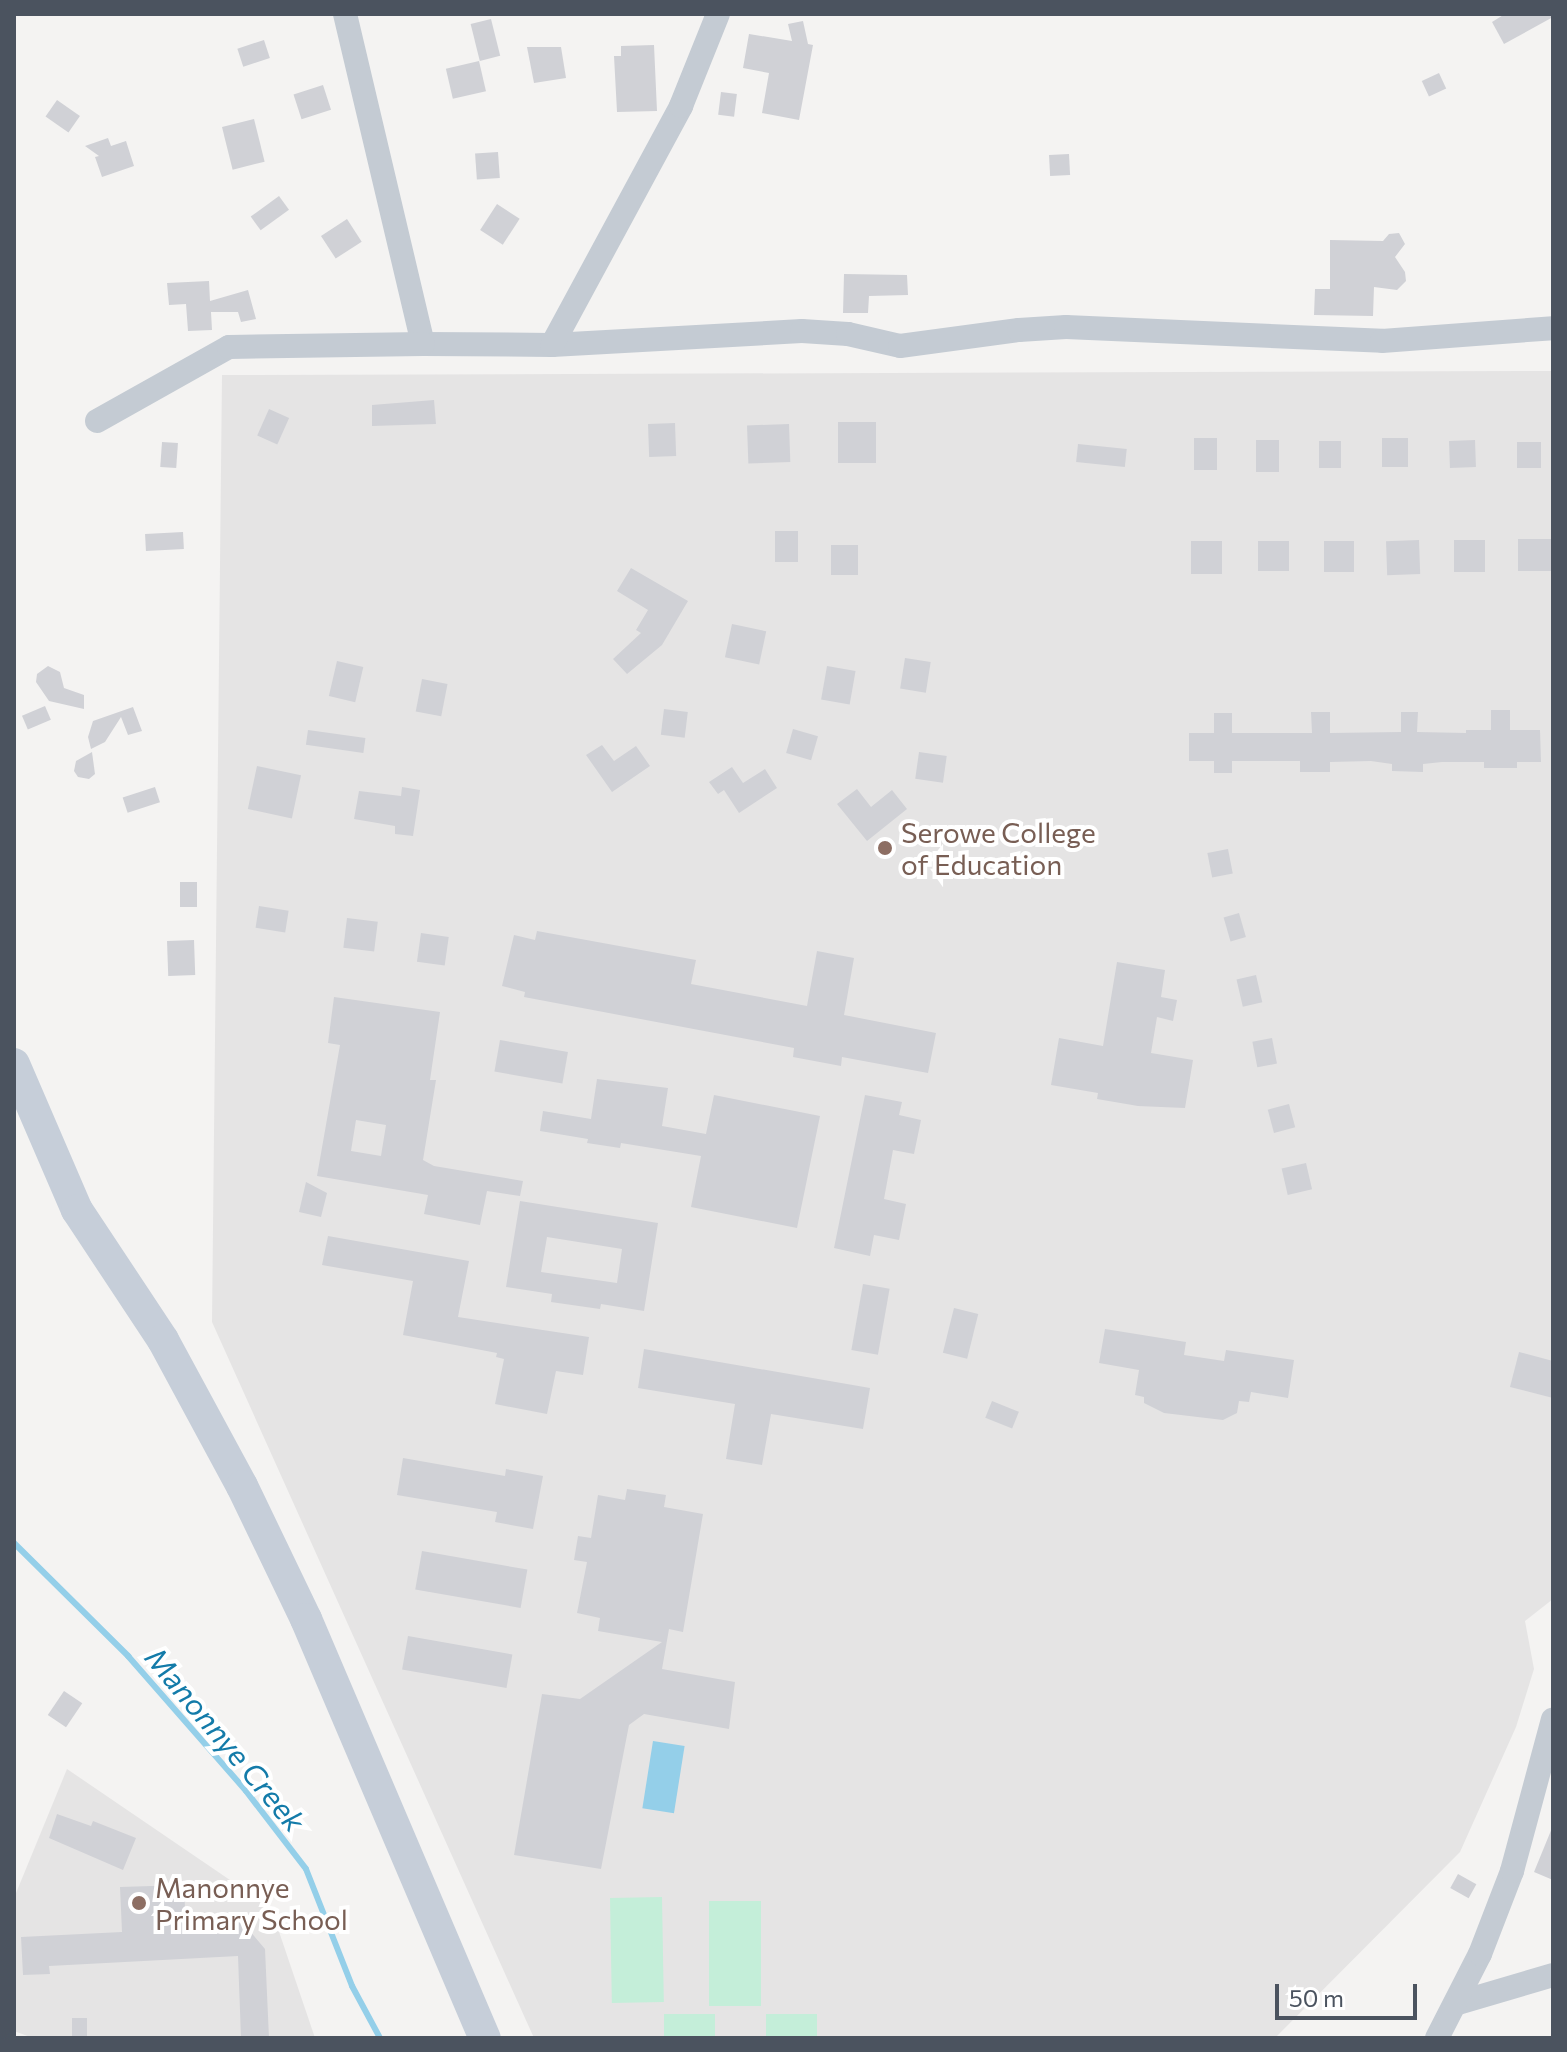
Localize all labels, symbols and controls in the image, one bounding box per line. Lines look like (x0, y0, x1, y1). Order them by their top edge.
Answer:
place label: Serowe College of Education (901, 815, 1096, 881)
marker: Serowe College of Education (876, 839, 894, 857)
water label: Manonnye Creek (138, 1639, 314, 1839)
place label: Manonnye Primary School (155, 1870, 348, 1936)
marker: Manonnye Primary School (130, 1894, 148, 1912)
scale bar (1279, 1968, 1421, 2018)
text: 50 m (1289, 1983, 1344, 2012)

